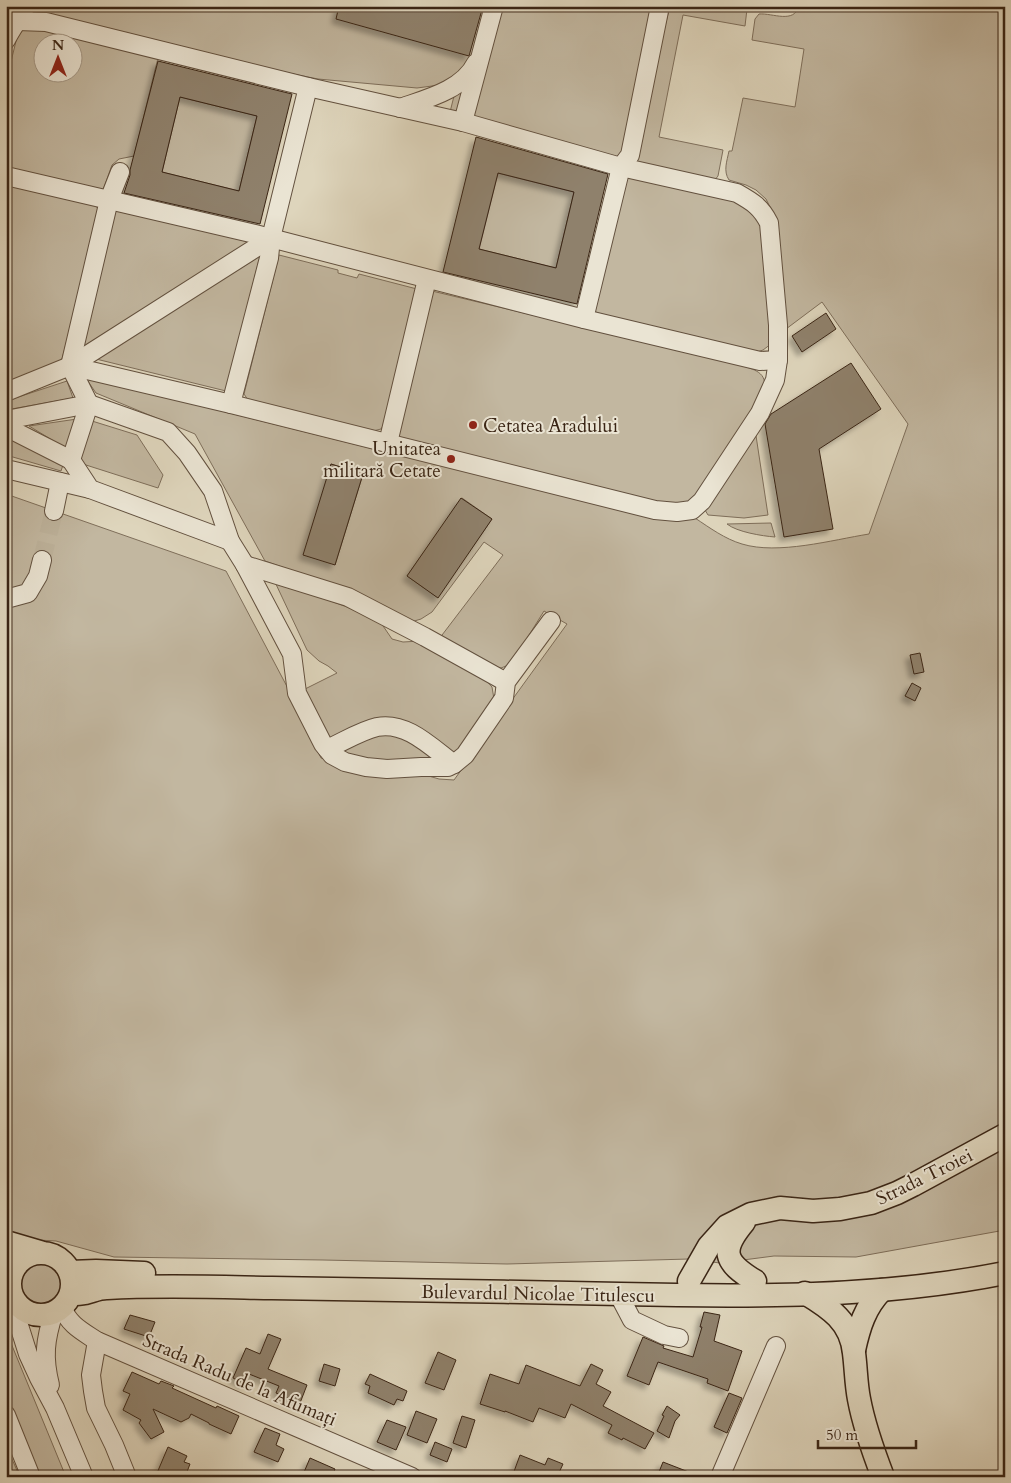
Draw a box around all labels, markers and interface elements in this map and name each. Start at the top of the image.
north arrow [32,32,82,82]
text: N [52,36,64,55]
place label: Cetatea Aradului [483,413,618,439]
marker: Cetatea Aradului [467,419,479,431]
place label: Unitatea militară Cetate [323,436,441,484]
marker: Unitatea militară Cetate [445,453,457,465]
street label: Strada Troiei [872,1142,977,1211]
street label: Bulevardul Nicolae Titulescu [421,1279,655,1309]
street label: Strada Radu de la Afumați [139,1327,341,1433]
scale bar [818,1418,916,1450]
text: 50 m [826,1425,858,1445]

